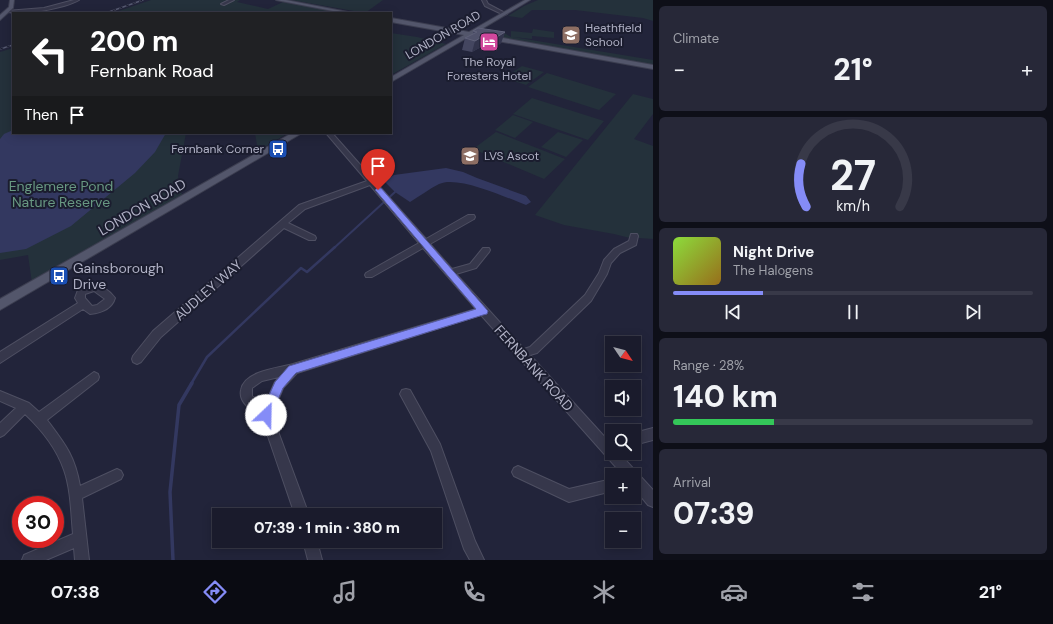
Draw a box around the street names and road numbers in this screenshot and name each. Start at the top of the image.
street label: LONDON ROAD [403,7,483,63]
street label: LONDON ROAD [95,175,189,239]
street label: AUDLEY WAY [170,256,246,324]
street label: FERNBANK ROAD [491,321,577,415]

